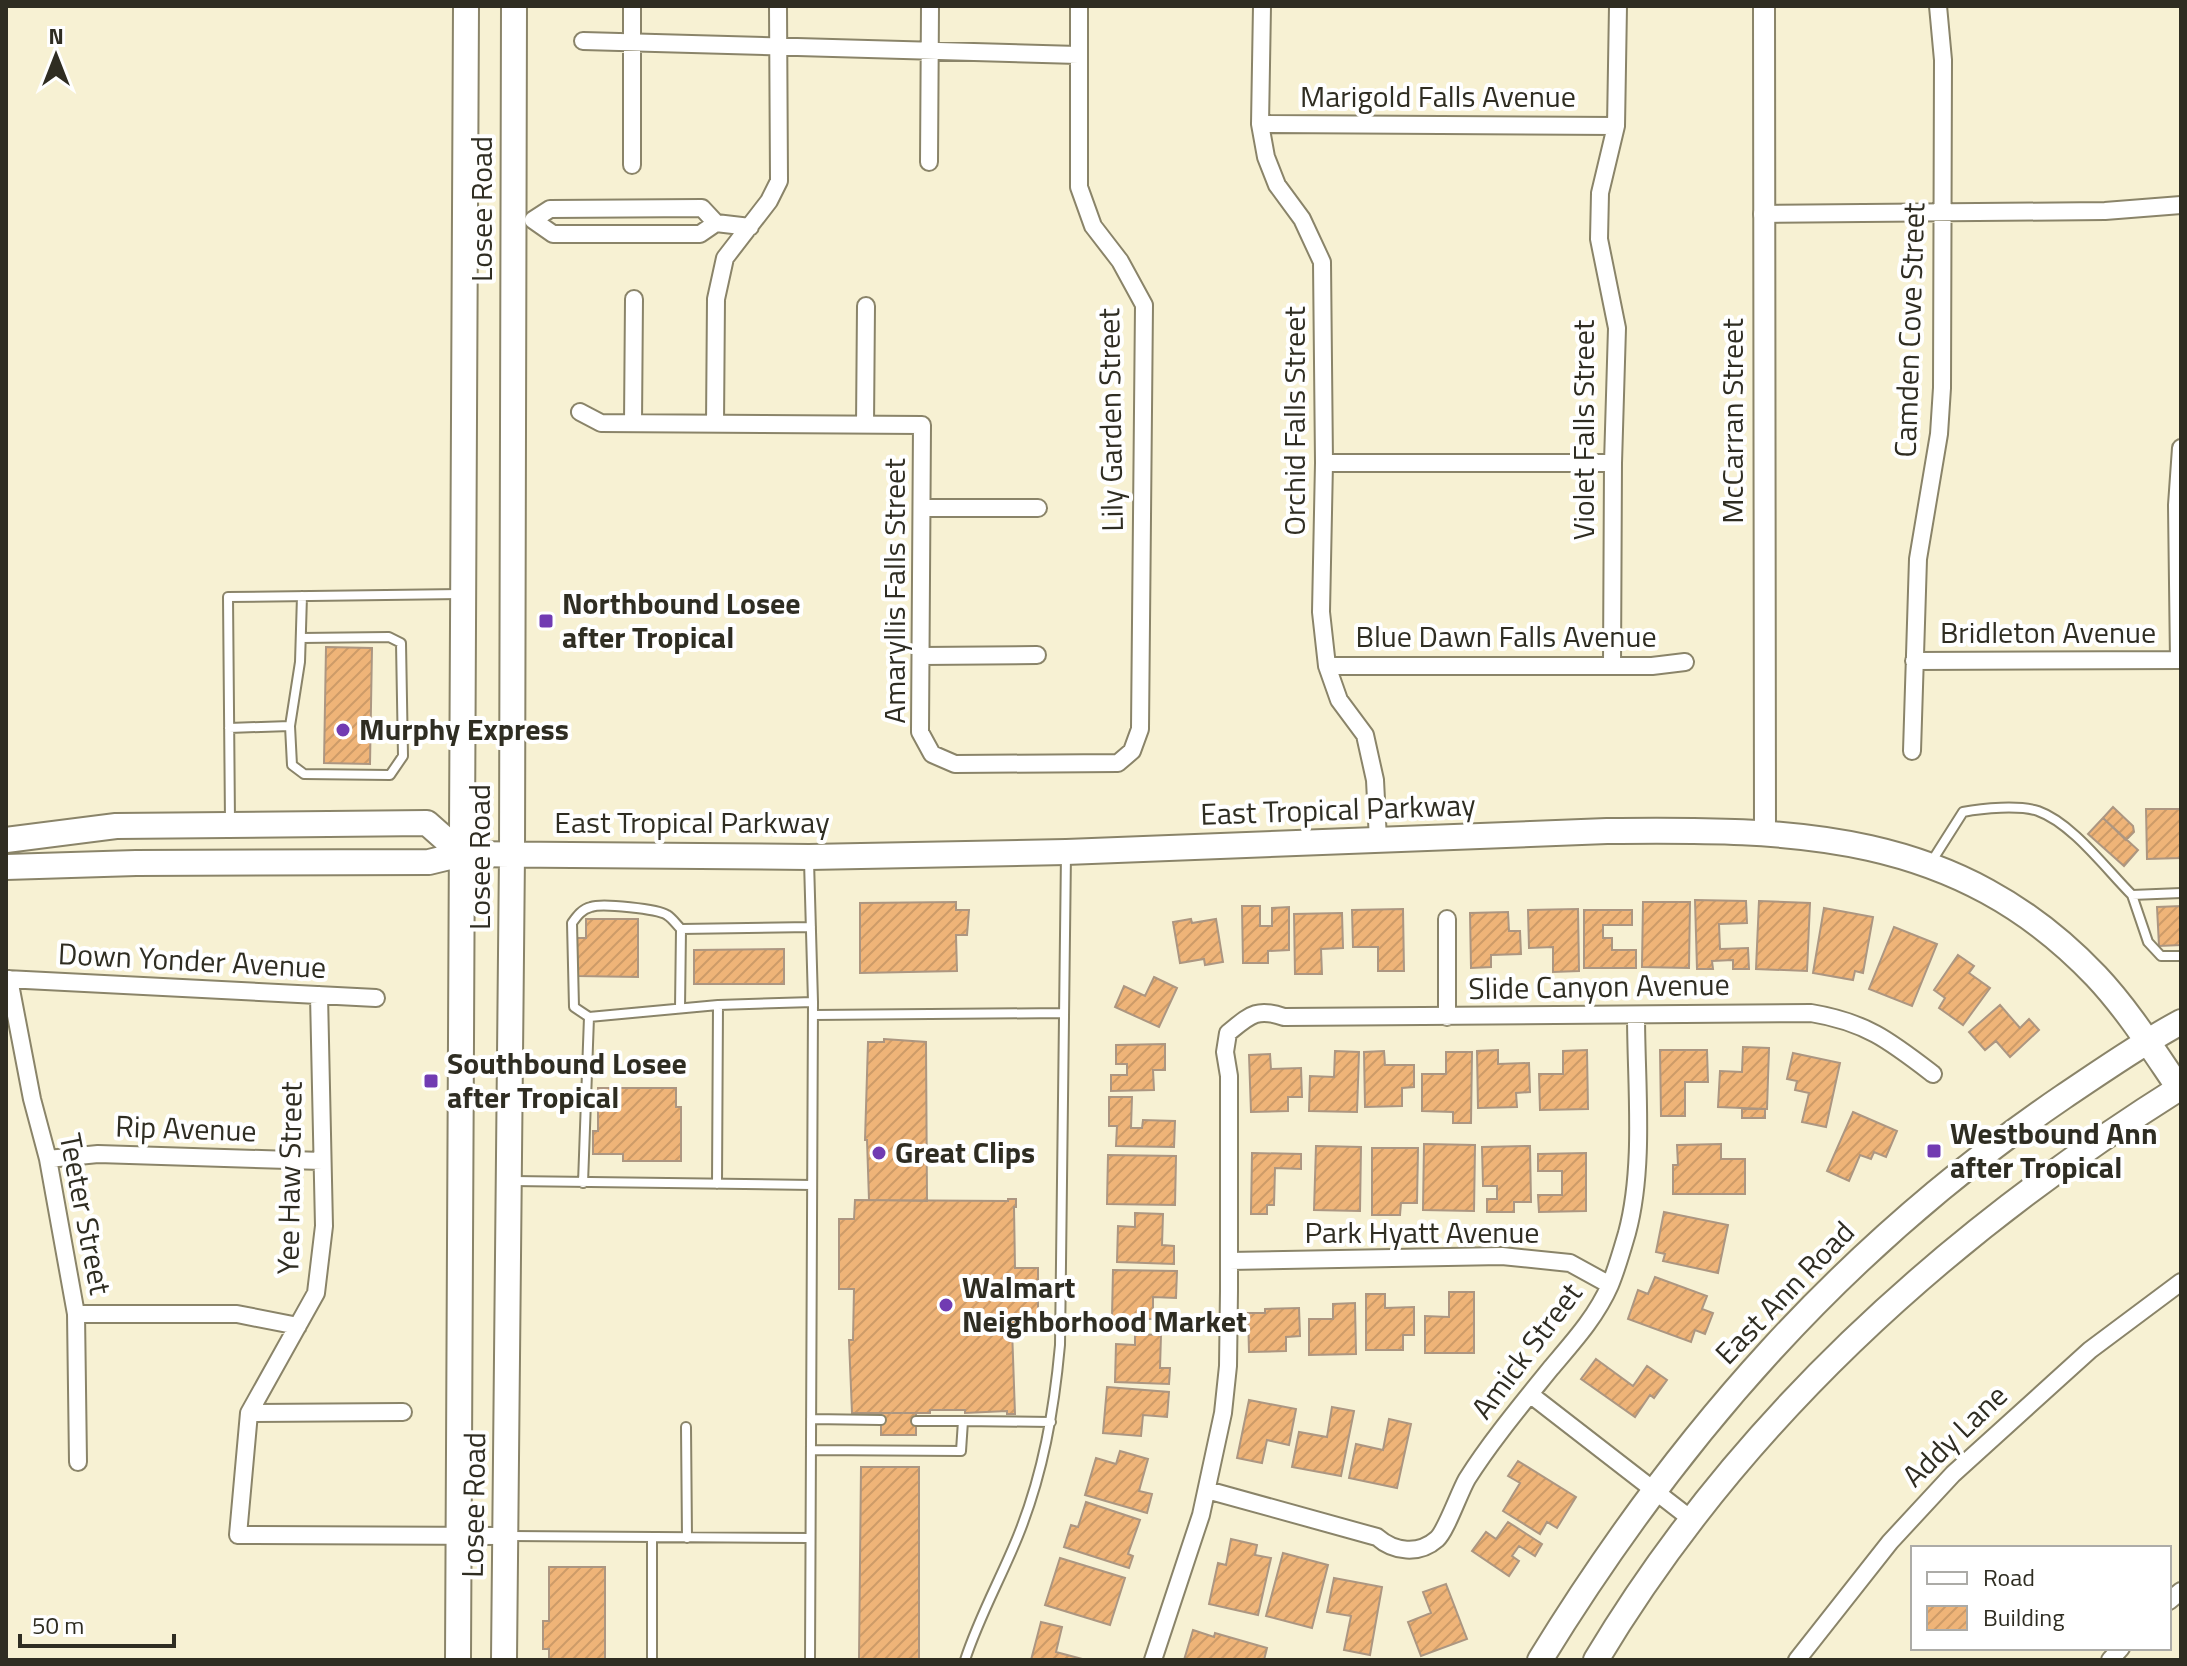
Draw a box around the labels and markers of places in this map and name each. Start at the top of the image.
place label: Northbound Losee after Tropical [562,580,801,660]
marker: Northbound Losee after Tropical [537,612,555,630]
place label: Murphy Express [359,706,569,752]
marker: Murphy Express [334,721,352,739]
place label: Southbound Losee after Tropical [447,1040,687,1120]
marker: Southbound Losee after Tropical [422,1072,440,1090]
place label: Westbound Ann after Tropical [1950,1110,2157,1190]
place label: Great Clips [895,1129,1035,1175]
marker: Westbound Ann after Tropical [1925,1142,1943,1160]
marker: Great Clips [870,1144,888,1162]
place label: Walmart Neighborhood Market [962,1264,1247,1344]
marker: Walmart Neighborhood Market [937,1296,955,1314]

